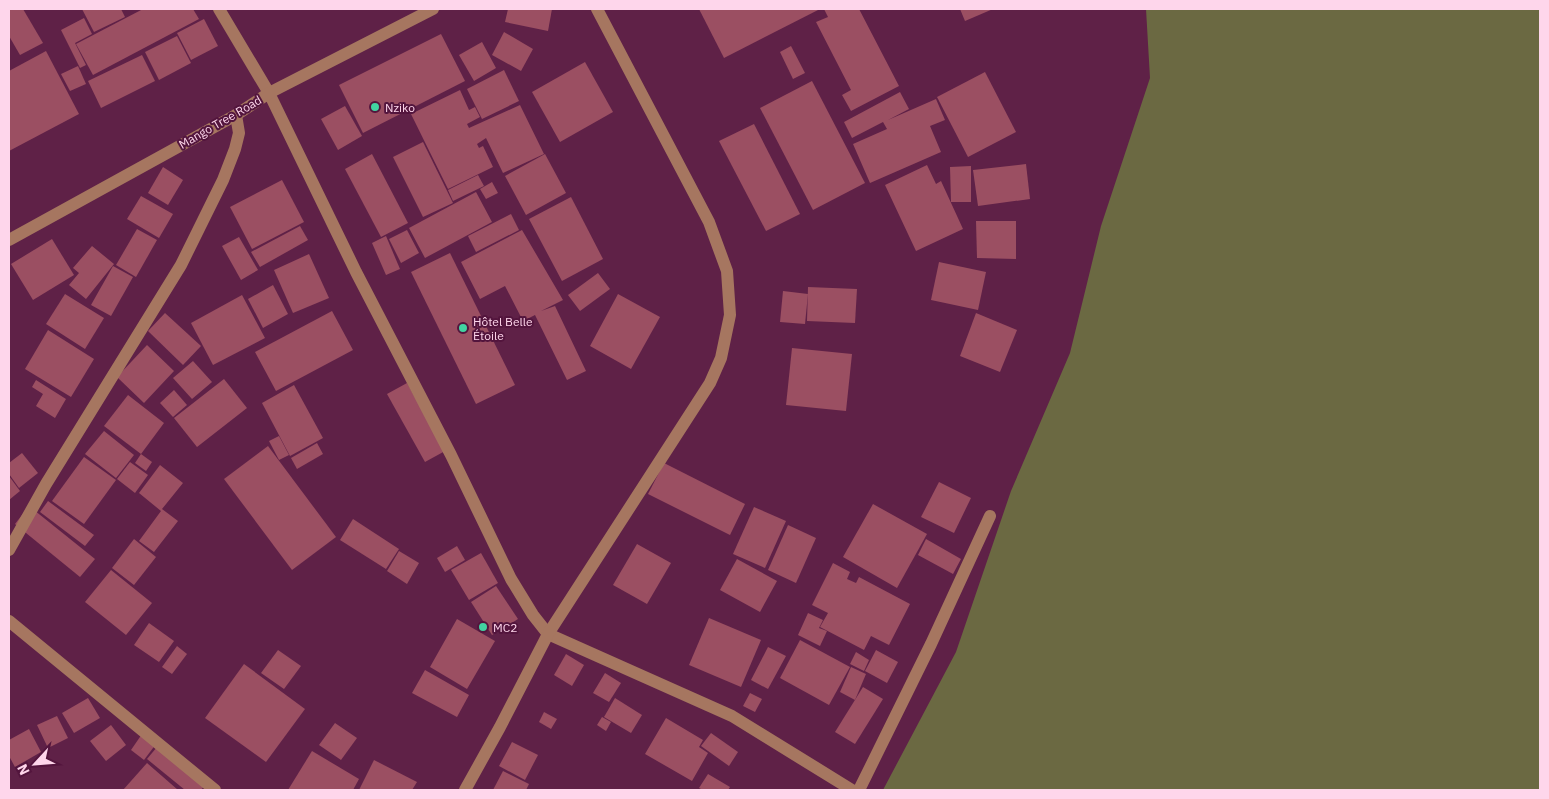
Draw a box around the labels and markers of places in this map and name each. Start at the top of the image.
place label: Nziko [385,100,415,115]
marker: Nziko [369,101,381,113]
place label: Hôtel Belle Étoile [473,314,533,343]
marker: Hôtel Belle Étoile [457,322,469,334]
place label: MC2 [493,620,517,635]
marker: MC2 [477,621,489,633]

